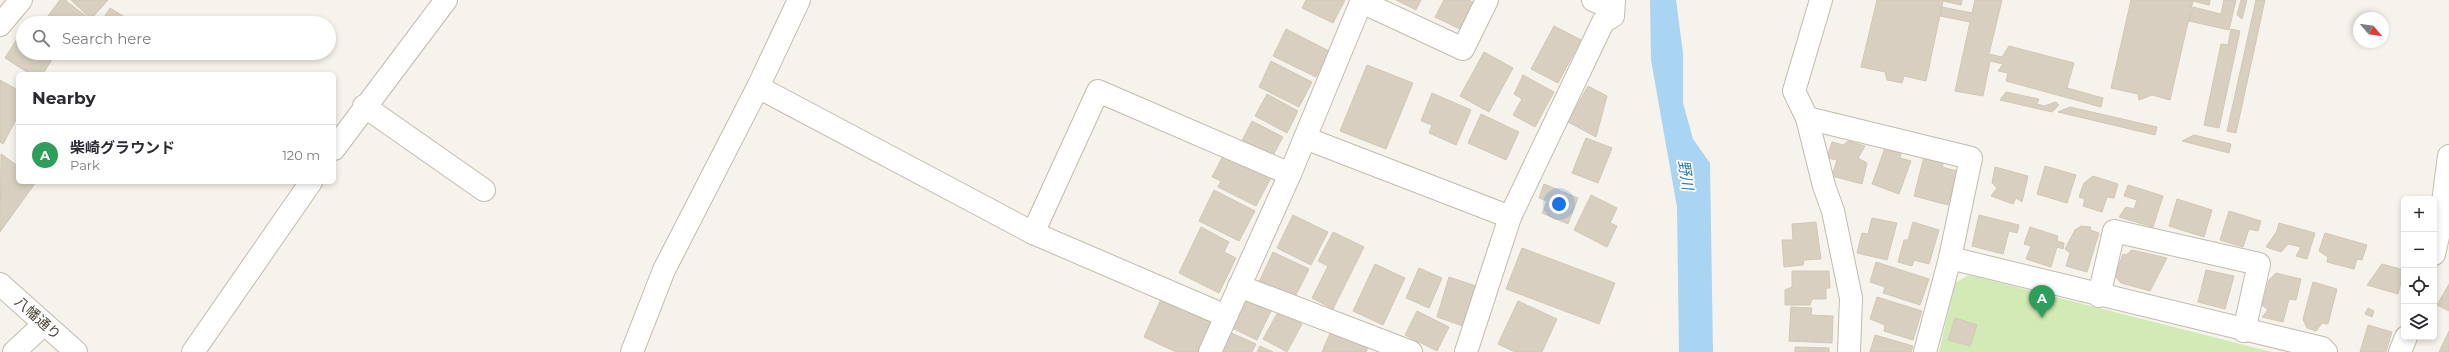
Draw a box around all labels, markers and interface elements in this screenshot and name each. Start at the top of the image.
north arrow [2353,12,2389,48]
search box [16,16,336,60]
icon: search [30,27,52,49]
text: Search here [62,29,151,48]
text: Nearby [32,88,96,108]
text: 柴崎グラウンド [70,138,175,157]
text: A [40,147,50,163]
text: 120 m [282,147,320,163]
text: Park [70,157,100,173]
water label: 野川 [1674,159,1698,193]
your location [1549,194,1569,214]
map controls [2401,196,2437,340]
button: + [2401,196,2437,232]
button: − [2401,232,2437,268]
button: locate [2401,268,2437,304]
pin: A [2029,285,2055,318]
street label: 八幡通り [11,293,65,343]
button: layers [2401,304,2437,340]

